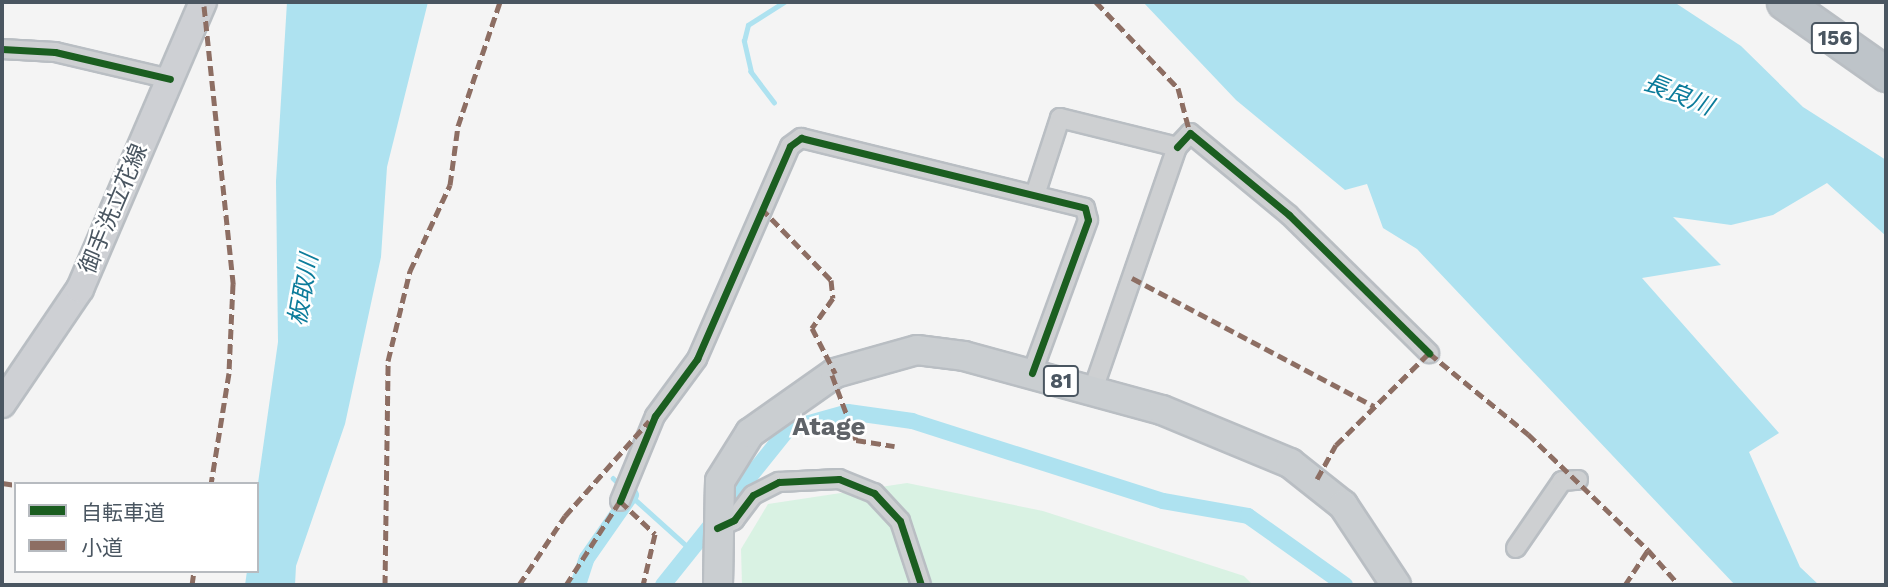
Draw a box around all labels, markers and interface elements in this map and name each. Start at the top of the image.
road number: 156 [1811,20,1860,56]
water label: 長良川 [1639,68,1717,122]
street label: 御手洗立花線 [74,140,154,278]
water label: 板取川 [284,252,324,328]
road number: 81 [1042,364,1080,398]
district label: Atage [792,411,866,443]
legend [14,482,259,573]
text: 自転車道 [81,500,165,525]
text: 小道 [81,535,123,560]

